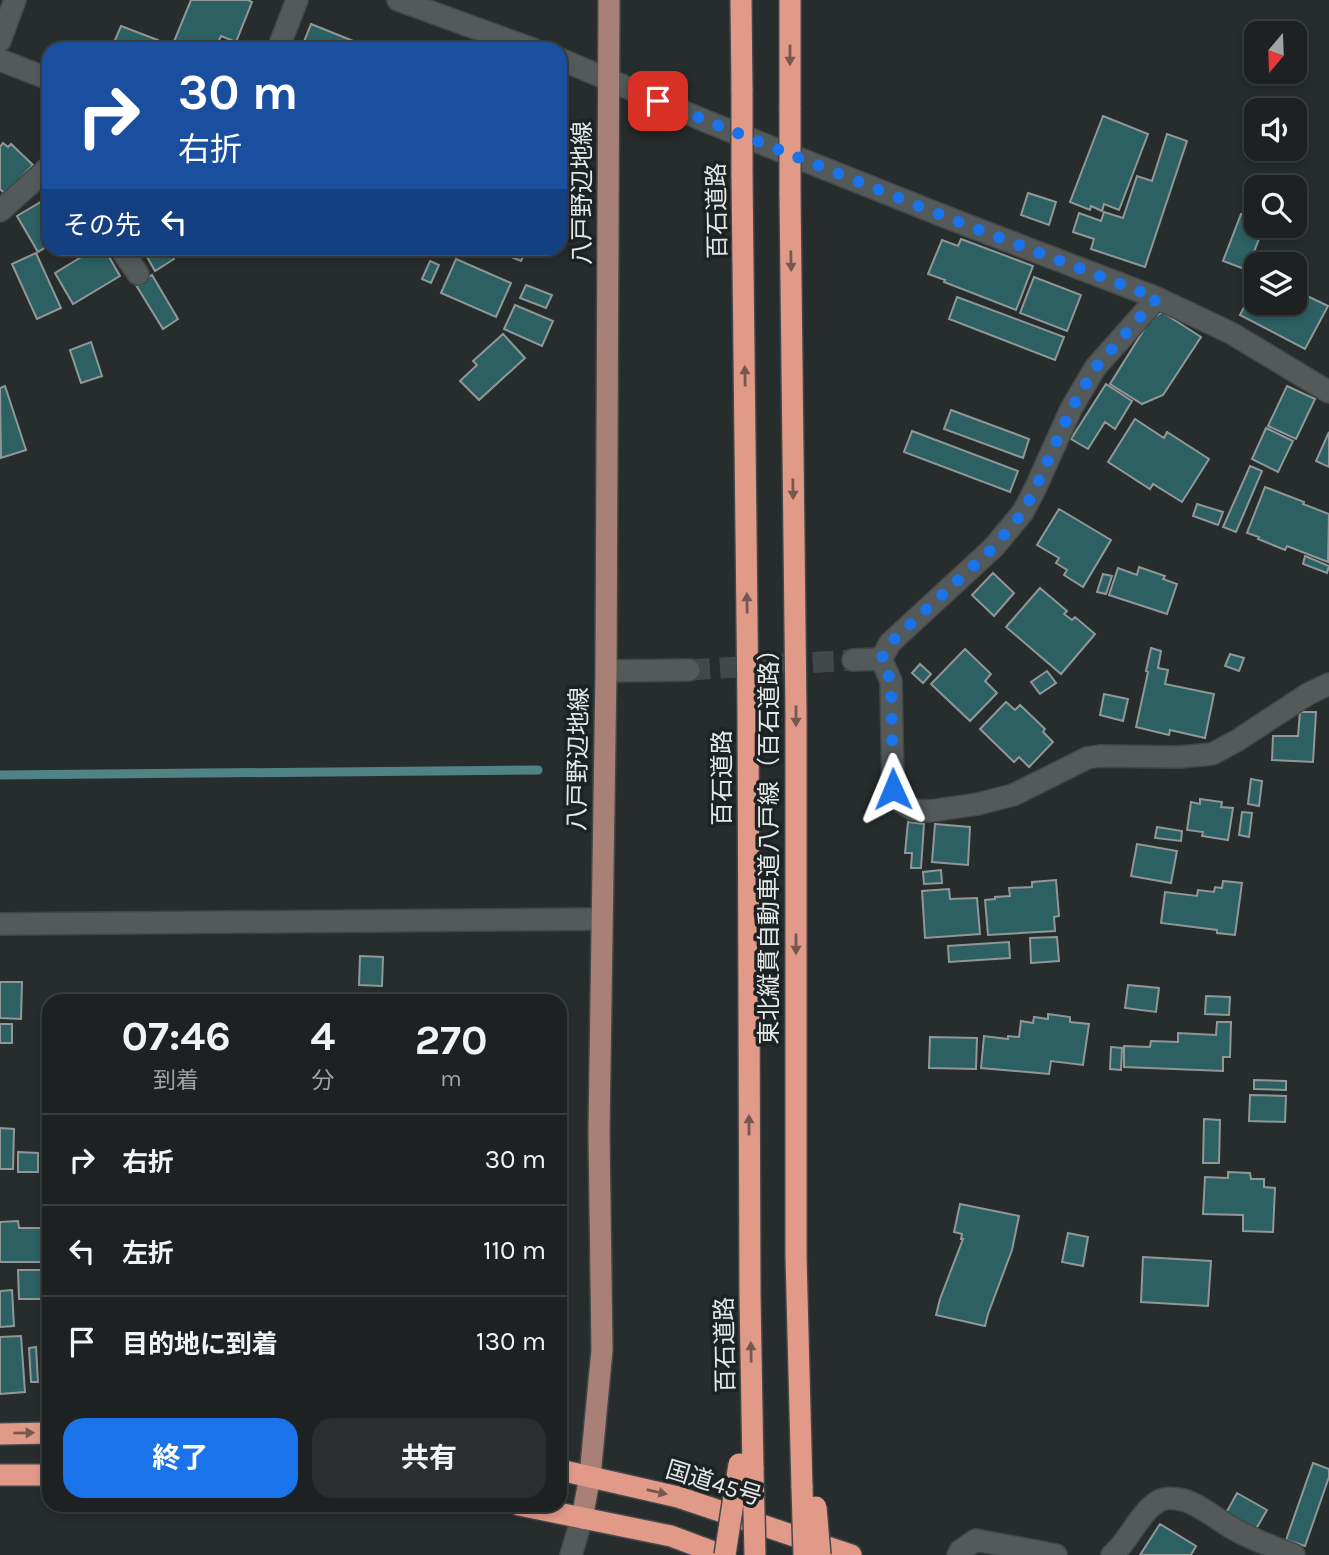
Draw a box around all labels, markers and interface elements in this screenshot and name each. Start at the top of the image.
north arrow [1244,21,1307,84]
map controls [1244,21,1307,315]
one-way arrow [784,44,796,66]
text: 30 m [178,64,298,121]
icon: right [63,70,154,161]
pin [628,71,688,131]
icon: arrive [639,82,677,120]
button: sound [1244,98,1307,161]
street label: 八戸野辺地線 [568,121,596,265]
text: 右折 [178,131,242,168]
street label: 百石道路 [702,163,732,259]
button: search [1244,175,1307,238]
icon: left [155,203,193,241]
text: その先 [63,210,141,241]
one-way arrow [785,251,797,273]
button: layers [1244,252,1307,315]
one-way arrow [739,364,750,386]
one-way arrow [787,478,799,500]
one-way arrow [741,592,753,614]
street label: 東北縦貫自動車道八戸線（百石道路） [755,637,783,1045]
street label: 八戸野辺地線 [563,687,593,831]
one-way arrow [790,706,801,728]
street label: 百石道路 [708,730,736,826]
position arrow [856,752,930,826]
one-way arrow [790,933,802,955]
text: 07:46 [121,1011,231,1061]
text: 4 [310,1011,335,1061]
text: 270 [415,1015,488,1065]
text: m [440,1065,462,1092]
text: 到着 [153,1067,199,1094]
text: 分 [311,1067,334,1094]
one-way arrow [744,1113,755,1135]
icon: right [63,1141,101,1179]
text: 30 m [485,1144,546,1175]
text: 右折 [122,1147,174,1178]
icon: left [63,1232,101,1270]
text: 110 m [483,1235,546,1266]
text: 左折 [122,1238,174,1269]
street label: 百石道路 [710,1297,740,1393]
icon: arrive [63,1323,101,1361]
text: 130 m [476,1326,546,1357]
text: 目的地に到着 [122,1329,278,1360]
one-way arrow [745,1341,757,1363]
button: 終了 [63,1418,298,1498]
button: 共有 [312,1418,546,1498]
one-way arrow [14,1427,36,1439]
street label: 国道45号 [663,1455,765,1511]
one-way arrow [646,1487,668,1498]

